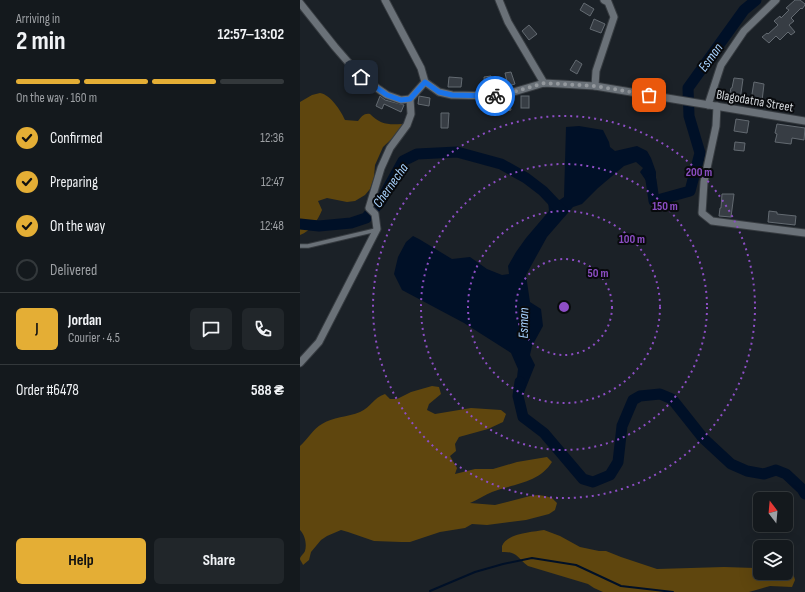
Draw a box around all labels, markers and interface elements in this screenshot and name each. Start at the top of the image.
text: Arriving in [16,11,60,27]
text: 12:57–13:02 [217,25,284,44]
text: 2 min [16,26,66,57]
water label: Esman [694,40,726,75]
pin [344,60,378,94]
icon: home [350,66,372,88]
courier [475,76,515,116]
pin [632,78,666,112]
icon: bag [638,84,660,106]
icon: bike [484,85,506,107]
street label: Blagodatna Street [715,86,795,116]
text: On the way · 160 m [16,90,97,106]
icon: check [16,127,38,149]
text: Confirmed [50,129,103,148]
text: 12:36 [260,130,284,146]
water label: Chernecha [369,160,412,211]
text: 200 m [686,165,712,180]
icon: check [16,171,38,193]
text: Preparing [50,173,98,192]
text: 12:47 [261,174,284,190]
text: 150 m [652,199,678,214]
icon: check [16,215,38,237]
text: On the way [50,217,105,236]
text: 12:48 [260,218,284,234]
text: 100 m [619,232,645,247]
text: Delivered [50,261,97,280]
text: 50 m [588,266,608,281]
centre of rings [557,300,571,314]
water label: Esman [515,307,532,339]
button: chat [190,308,232,350]
button: phone [242,308,284,350]
text: Jordan [68,311,102,330]
text: J [35,319,39,338]
text: Courier · 4.5 [68,330,120,346]
text: Order #6478 [16,381,79,400]
text: 588 ₴ [251,381,284,400]
north arrow [753,492,793,532]
map controls [753,492,793,580]
button: Help [16,538,146,584]
button: Share [154,538,284,584]
button: layers [753,540,793,580]

